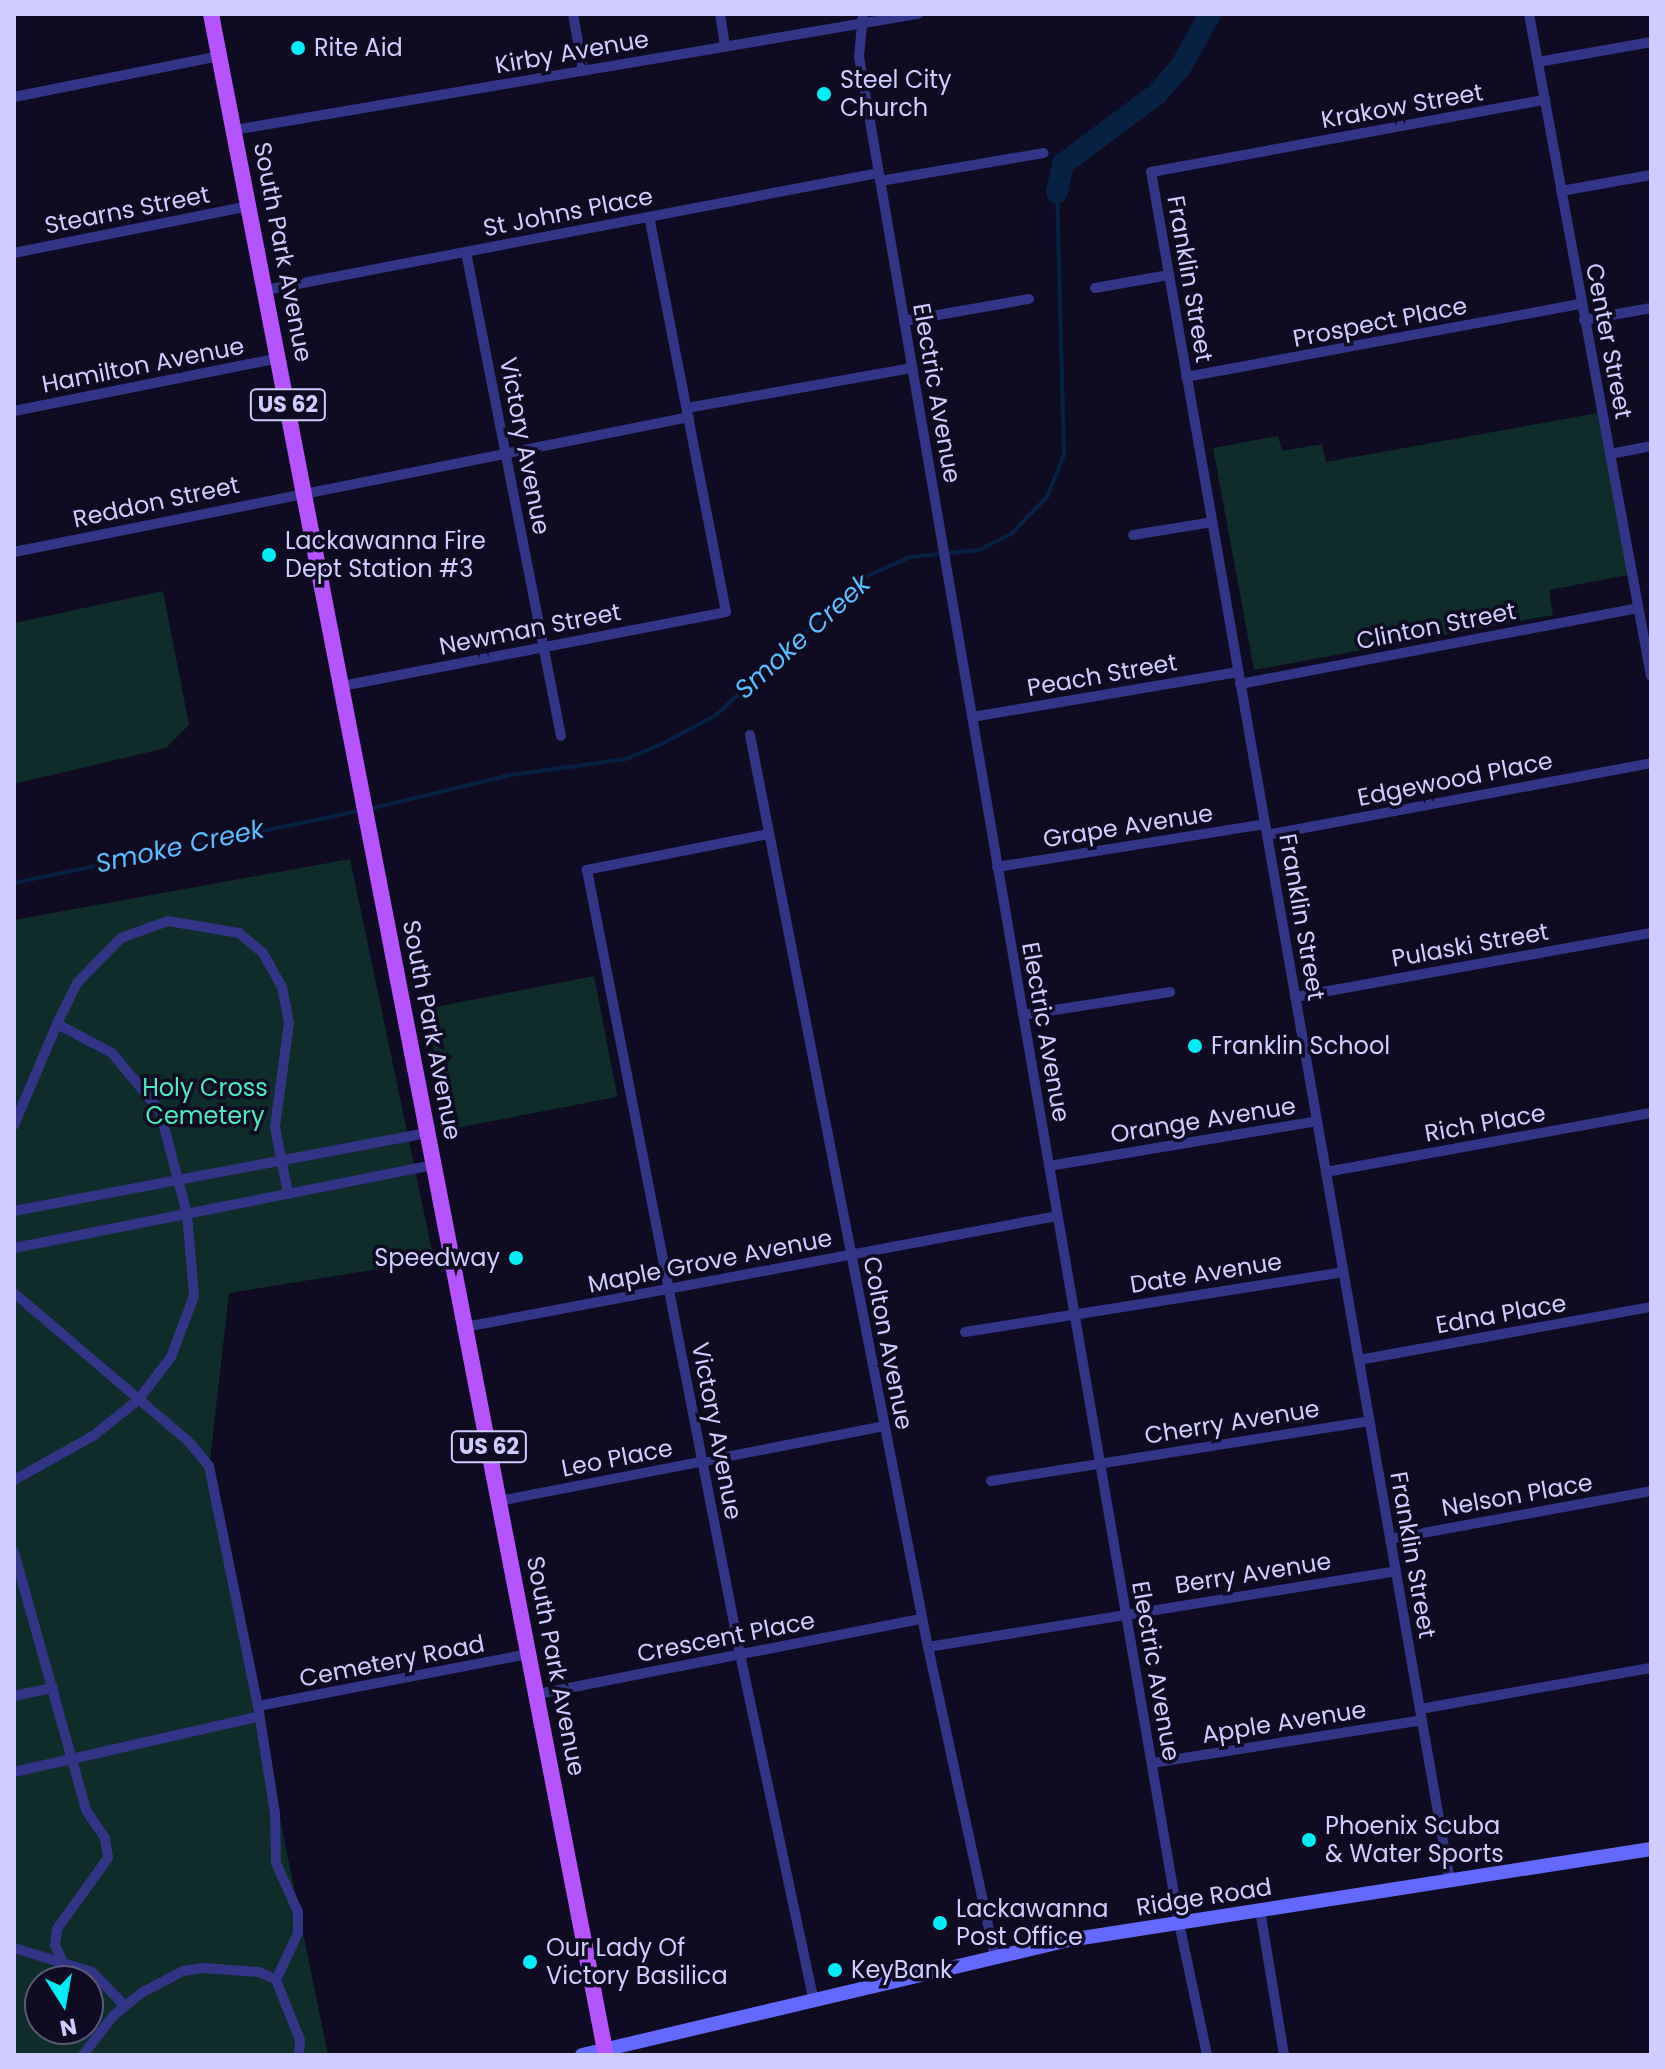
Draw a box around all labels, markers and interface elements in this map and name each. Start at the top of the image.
street label: Kirby Avenue [493,24,651,80]
place label: Rite Aid [314,34,403,62]
marker: Rite Aid [289,39,307,57]
place label: Steel City Church [840,66,952,122]
street label: Krakow Street [1319,78,1485,134]
marker: Steel City Church [815,85,833,103]
street label: South Park Avenue [248,140,318,364]
street label: Stearns Street [42,180,212,240]
street label: St Johns Place [481,181,655,243]
street label: Franklin Street [1161,193,1219,365]
street label: Center Street [1580,261,1638,421]
street label: Prospect Place [1290,291,1470,353]
street label: Electric Avenue [907,301,967,485]
street label: Hamilton Avenue [39,331,247,399]
street label: Victory Avenue [494,355,556,537]
road number: US 62 [248,387,328,423]
street label: Reddon Street [70,470,242,534]
place label: Lackawanna Fire Dept Station #3 [285,527,486,583]
marker: Lackawanna Fire Dept Station #3 [260,546,278,564]
water label: Smoke Creek [729,568,877,706]
street label: Clinton Street [1354,596,1518,656]
street label: Newman Street [437,597,623,661]
street label: Peach Street [1025,648,1179,702]
street label: Edgewood Place [1355,746,1555,812]
street label: Grape Avenue [1041,798,1215,854]
water label: Smoke Creek [93,814,267,880]
street label: Franklin Street [1273,831,1331,1003]
street label: Pulaski Street [1389,917,1551,973]
street label: South Park Avenue [397,918,467,1142]
street label: Electric Avenue [1016,940,1076,1124]
place label: Franklin School [1211,1032,1390,1060]
marker: Franklin School [1186,1037,1204,1055]
park label: Holy Cross Cemetery [142,1074,268,1130]
street label: Orange Avenue [1108,1091,1298,1149]
street label: Rich Place [1422,1098,1548,1148]
street label: Maple Grove Avenue [585,1223,835,1299]
place label: Speedway [374,1244,500,1272]
street label: Date Avenue [1128,1247,1284,1299]
marker: Speedway [507,1249,525,1267]
street label: Colton Avenue [857,1254,919,1432]
street label: Edna Place [1434,1288,1568,1340]
street label: Victory Avenue [686,1340,748,1522]
street label: Cherry Avenue [1142,1394,1322,1450]
road number: US 62 [449,1429,529,1465]
street label: Leo Place [559,1433,675,1483]
street label: Nelson Place [1439,1468,1595,1522]
street label: Franklin Street [1384,1469,1442,1641]
street label: Berry Avenue [1173,1546,1333,1600]
street label: South Park Avenue [521,1554,591,1778]
street label: Electric Avenue [1126,1579,1186,1763]
street label: Crescent Place [635,1606,817,1668]
street label: Cemetery Road [297,1629,487,1693]
street label: Apple Avenue [1200,1695,1368,1749]
place label: Phoenix Scuba & Water Sports [1325,1812,1504,1868]
marker: Phoenix Scuba & Water Sports [1300,1831,1318,1849]
street label: Ridge Road [1134,1872,1274,1922]
place label: Lackawanna Post Office [956,1895,1109,1951]
marker: Lackawanna Post Office [931,1914,949,1932]
place label: Our Lady Of Victory Basilica [546,1934,728,1990]
marker: Our Lady Of Victory Basilica [521,1953,539,1971]
place label: KeyBank [851,1956,952,1984]
marker: KeyBank [826,1961,844,1979]
north arrow [24,1965,104,2045]
text: N [57,2010,79,2044]

